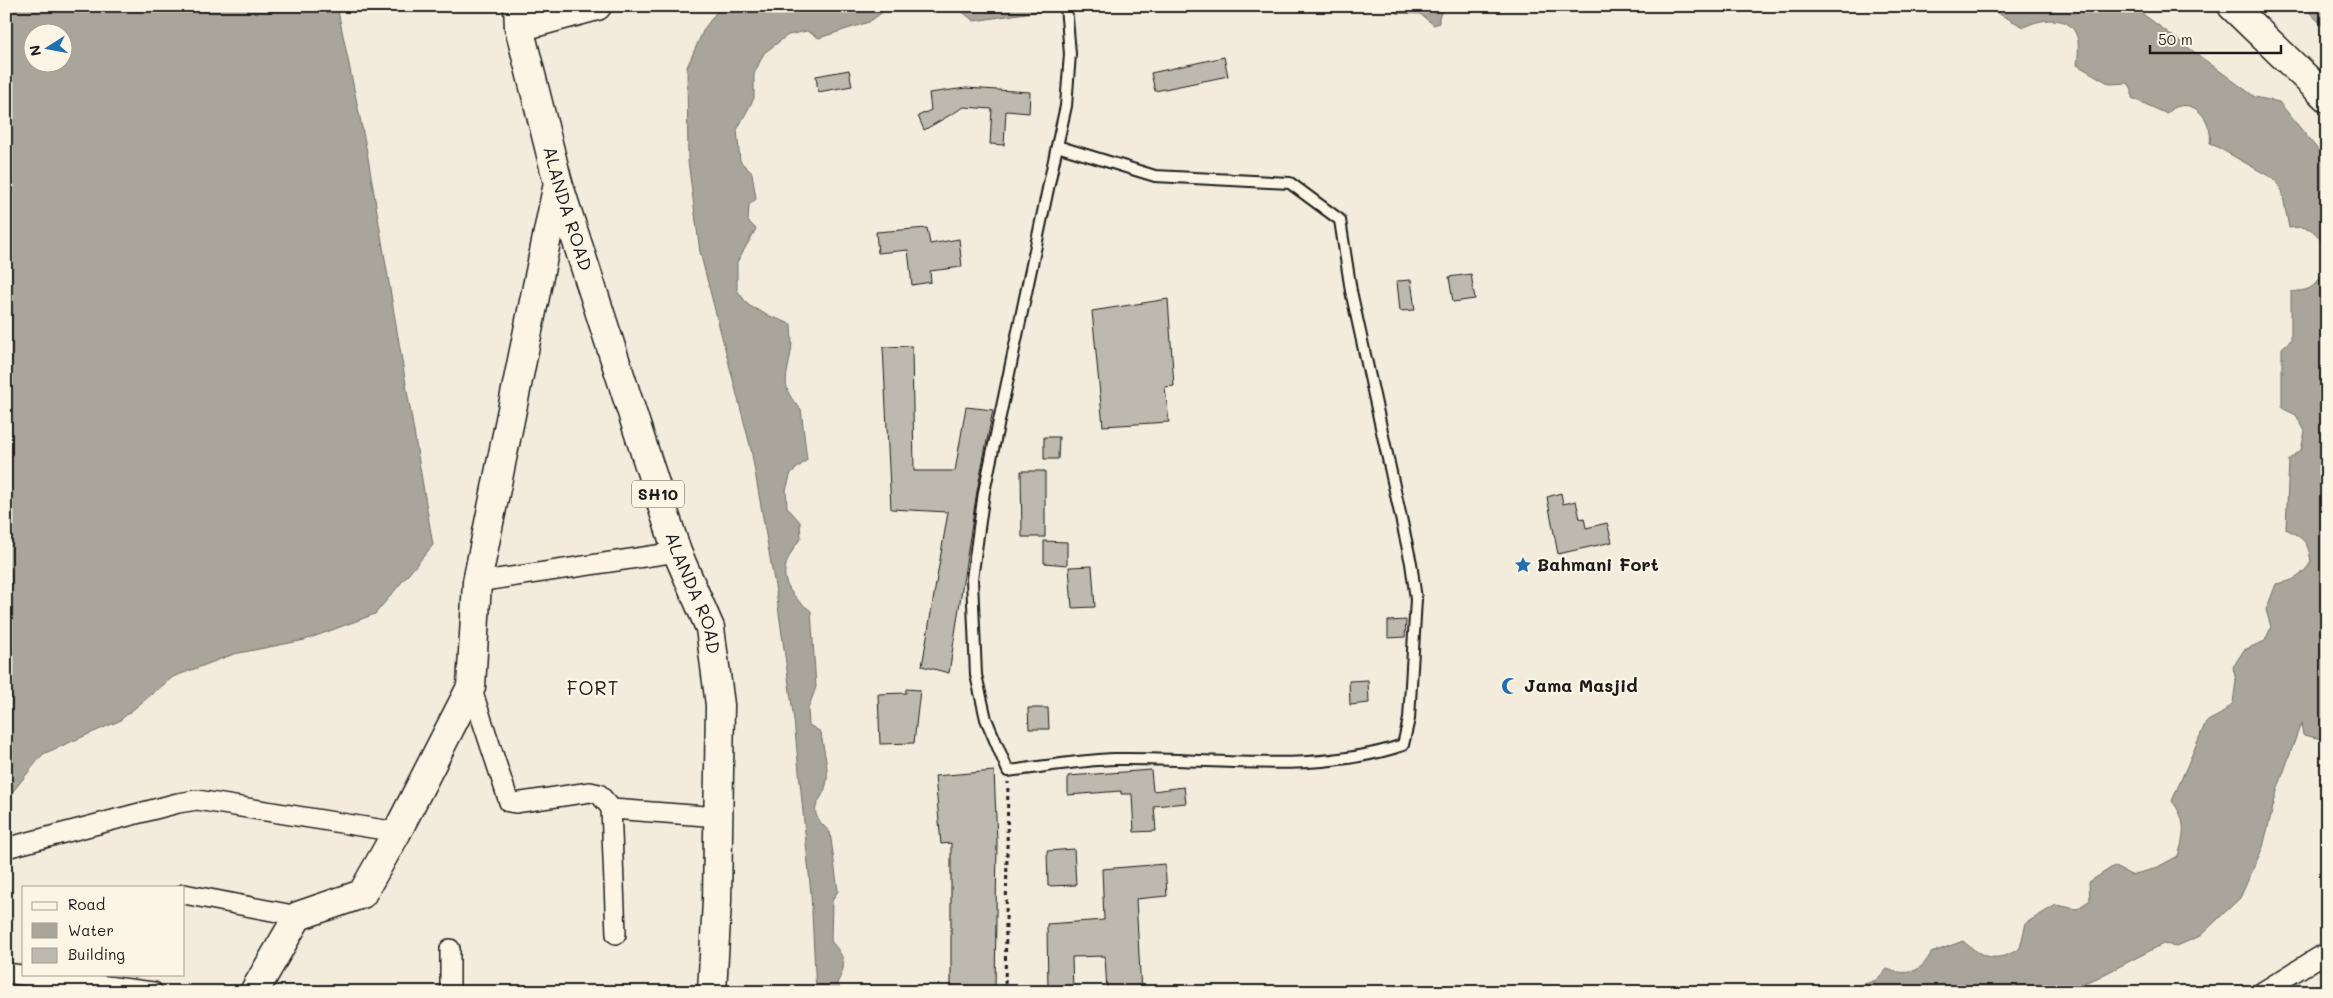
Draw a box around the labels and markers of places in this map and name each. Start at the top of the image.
place label: Bahmani Fort [1537,552,1659,576]
place icon: Bahmani Fort [1513,555,1533,575]
place label: Jama Masjid [1524,673,1638,697]
mosque icon: Jama Masjid [1500,676,1520,696]

